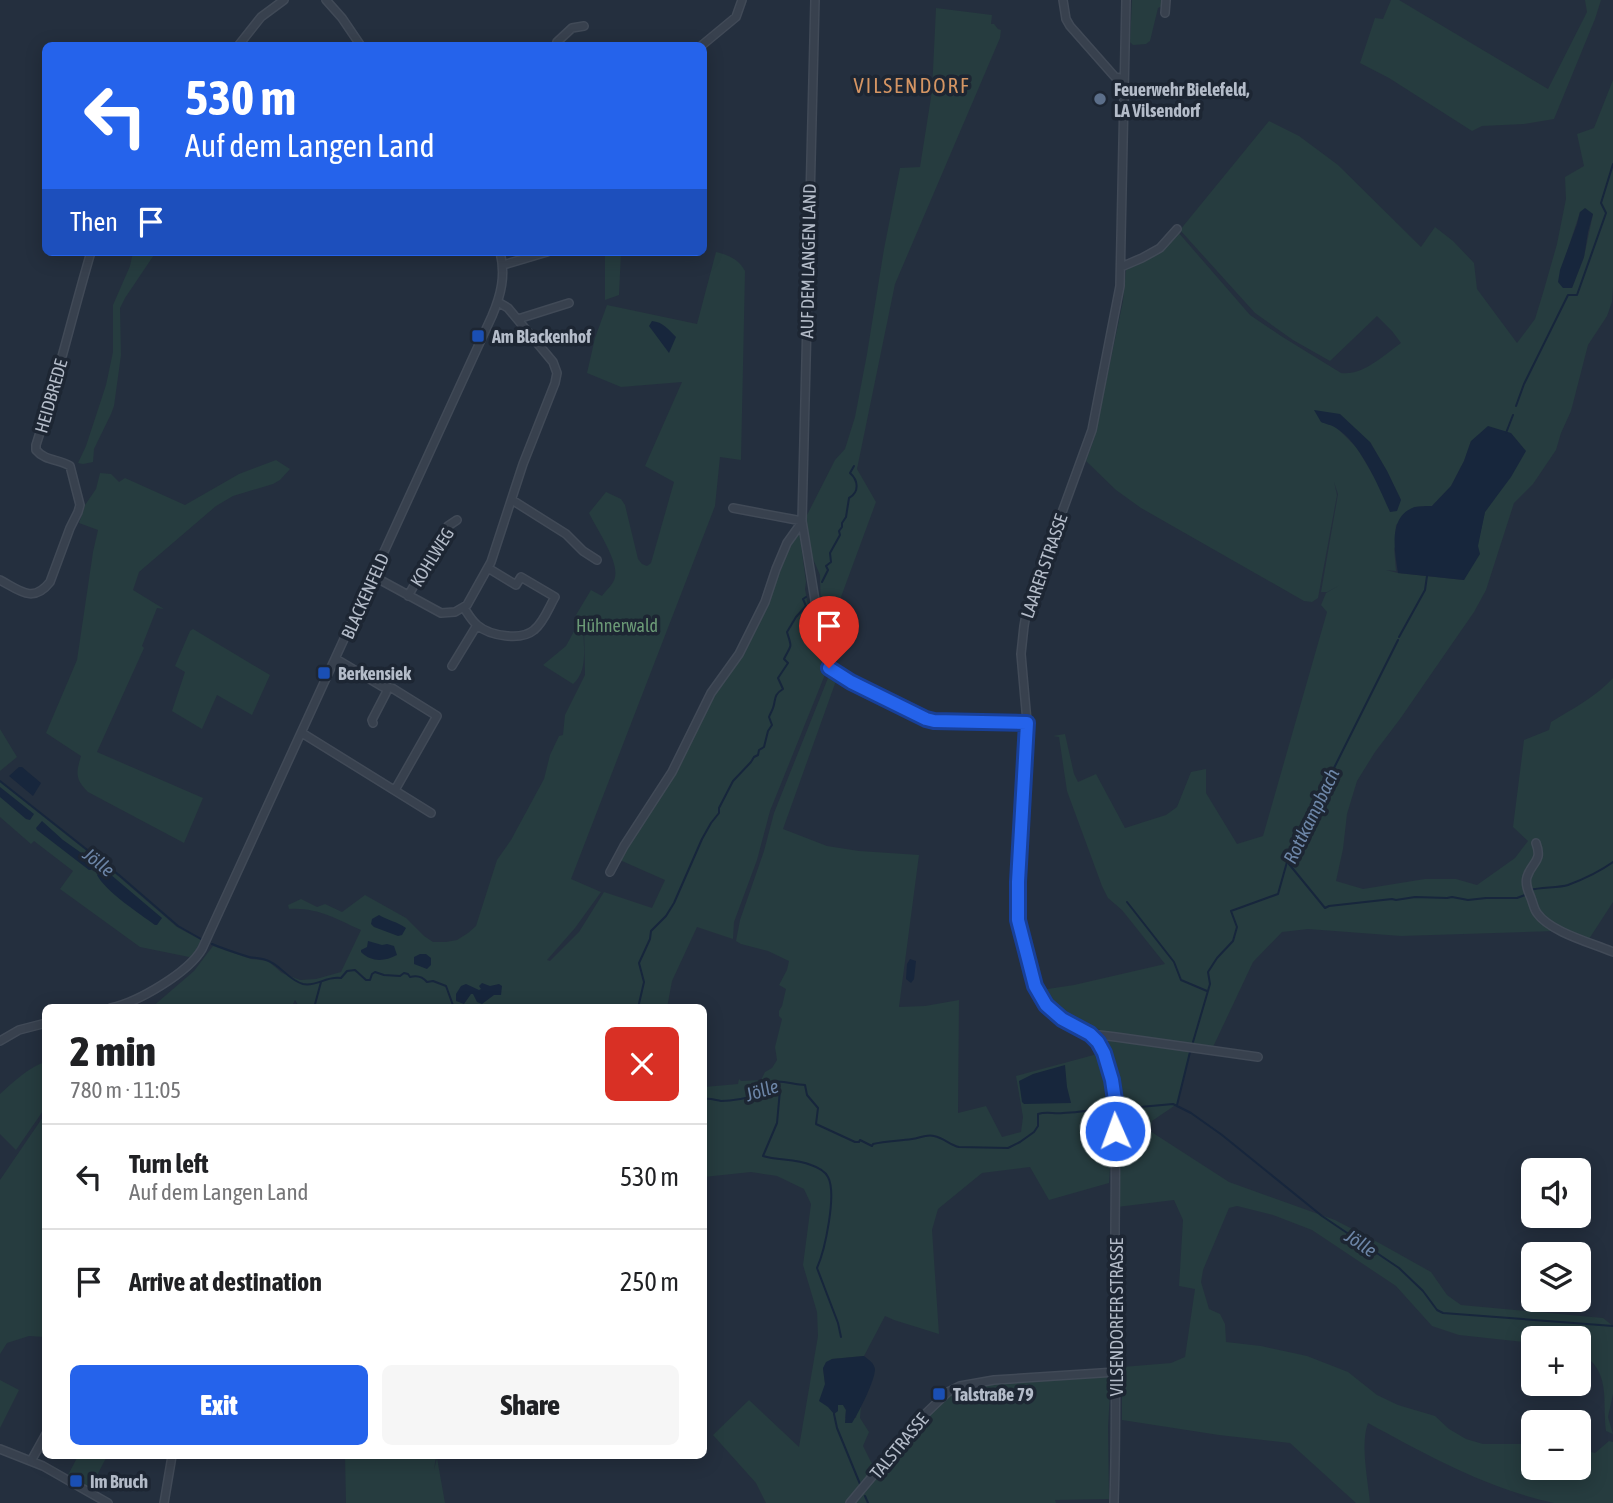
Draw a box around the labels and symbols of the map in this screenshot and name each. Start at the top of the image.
district label: VILSENDORF [854,73,970,97]
place label: Feuerwehr Bielefeld, LA Vilsendorf [1114,79,1250,121]
marker: Feuerwehr Bielefeld, LA Vilsendorf [1092,91,1108,107]
street label: AUF DEM LANGEN LAND [796,184,820,338]
place label: Am Blackenhof [491,326,592,347]
marker: Am Blackenhof [470,328,486,344]
street label: HEIDBREDE [30,356,72,435]
street label: LAARER STRASSE [1016,511,1072,621]
street label: KOHLWEG [406,524,458,590]
street label: BLACKENFELD [337,550,393,642]
pin [799,596,859,668]
park label: Hühnerwald [576,615,658,636]
place label: Berkensiek [338,663,412,684]
marker: Berkensiek [316,665,332,681]
water label: Rottkampbach [1279,765,1343,867]
water label: Jölle [78,842,119,881]
water label: Jölle [742,1075,781,1106]
position arrow [1078,1094,1152,1168]
water label: Jölle [1340,1224,1381,1261]
street label: VILSENDORFER STRASSE [1106,1238,1127,1396]
place label: Talstraße 79 [953,1384,1034,1405]
marker: Talstraße 79 [931,1386,947,1402]
street label: TALSTRASSE [866,1409,933,1483]
place label: Im Bruch [90,1471,148,1492]
marker: Im Bruch [68,1473,84,1489]

